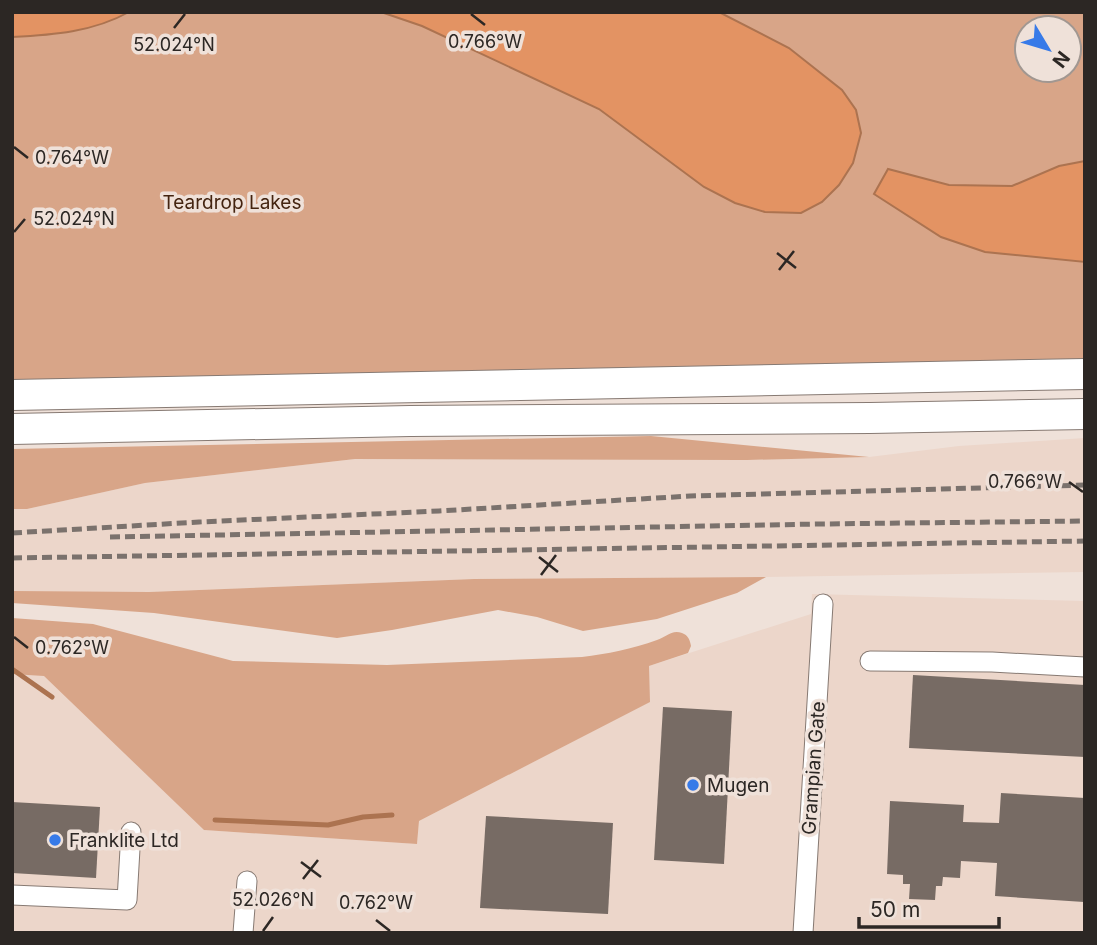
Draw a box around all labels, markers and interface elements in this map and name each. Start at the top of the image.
north arrow [1013,14,1083,84]
text: 0.766°W [448,31,522,52]
text: 52.024°N [133,34,215,55]
text: N [1047,46,1075,72]
text: 0.764°W [35,147,109,168]
park label: Teardrop Lakes [163,191,301,214]
text: 52.024°N [33,208,115,229]
text: 0.766°W [988,471,1062,492]
text: 0.762°W [35,637,109,658]
street label: Grampian Gate [797,700,830,836]
place label: Mugen [707,774,769,797]
marker: Mugen [685,777,701,793]
place label: Franklite Ltd [69,829,179,852]
marker: Franklite Ltd [47,832,63,848]
scale bar [859,886,999,930]
text: 52.026°N [232,889,314,910]
text: 0.762°W [339,892,413,913]
text: 50 m [870,897,920,922]

